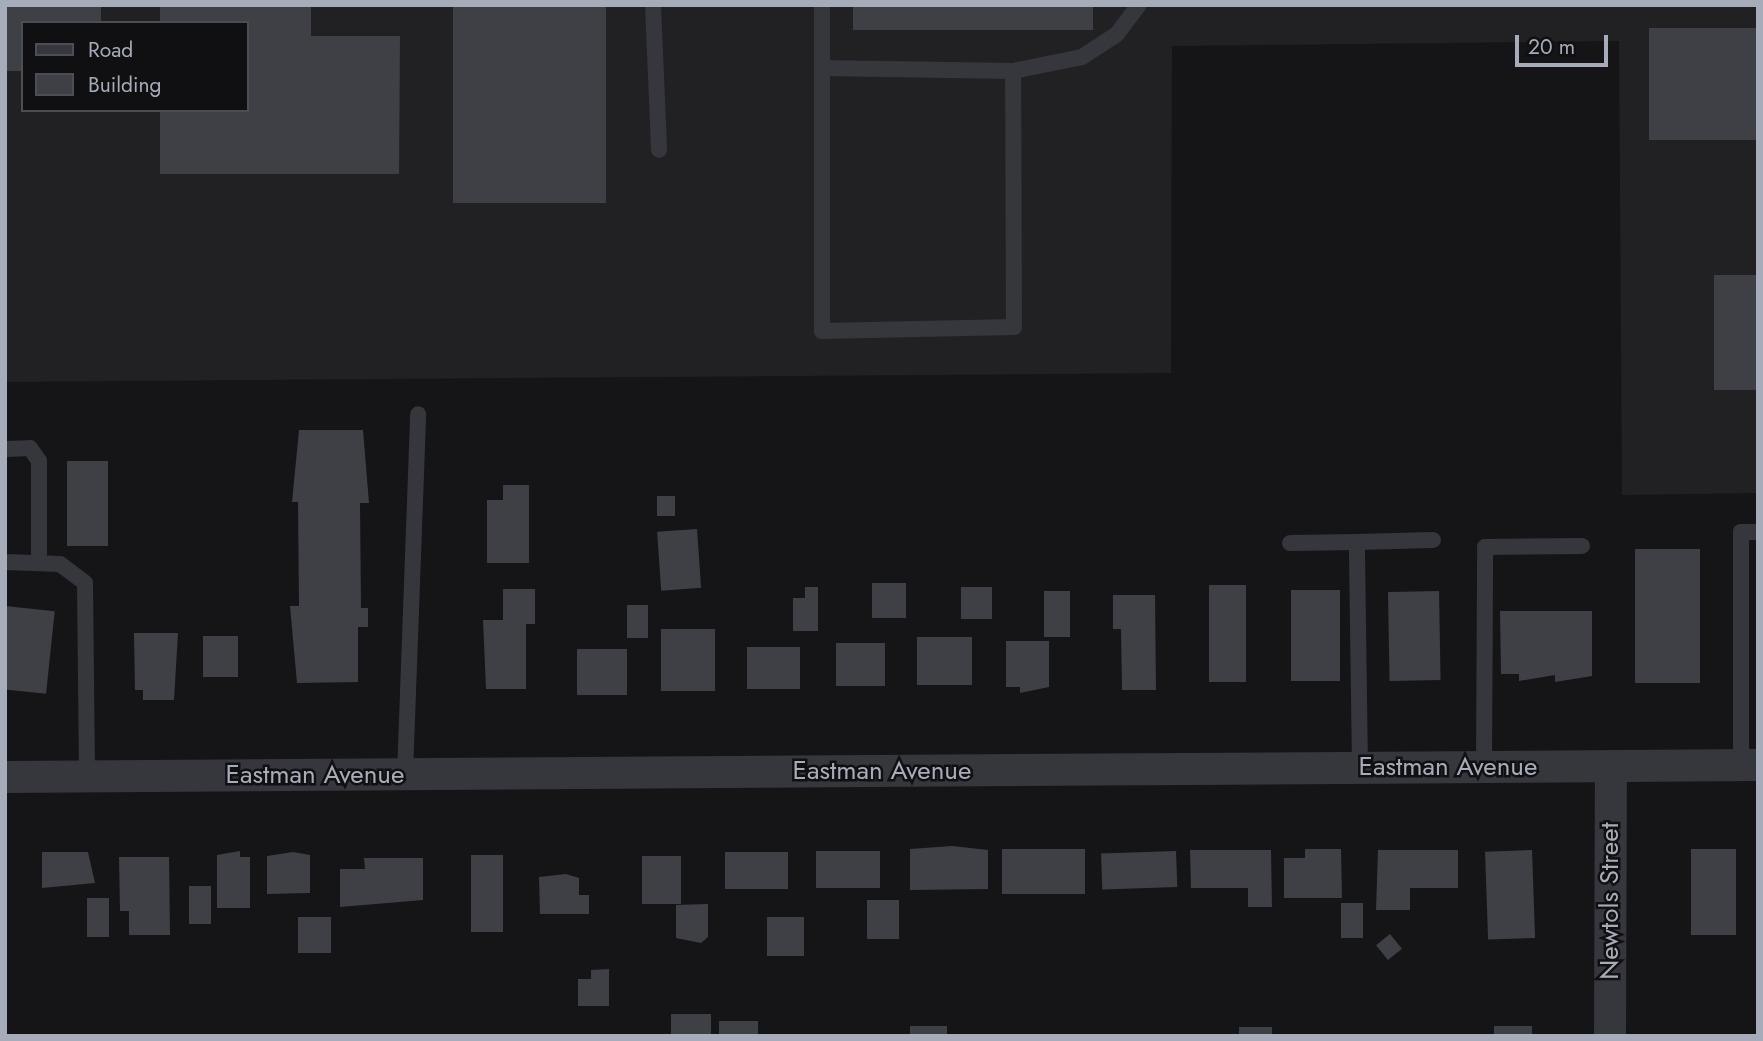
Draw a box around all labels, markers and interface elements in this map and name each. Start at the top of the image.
legend [21,21,248,112]
scale bar [1518,21,1611,65]
text: 20 m [1528,32,1575,62]
text: Road [88,35,133,65]
text: Building [88,70,161,100]
street label: Eastman Avenue [1359,751,1537,783]
street label: Eastman Avenue [793,755,971,787]
street label: Eastman Avenue [226,759,404,791]
street label: Newtols Street [1594,822,1626,980]

